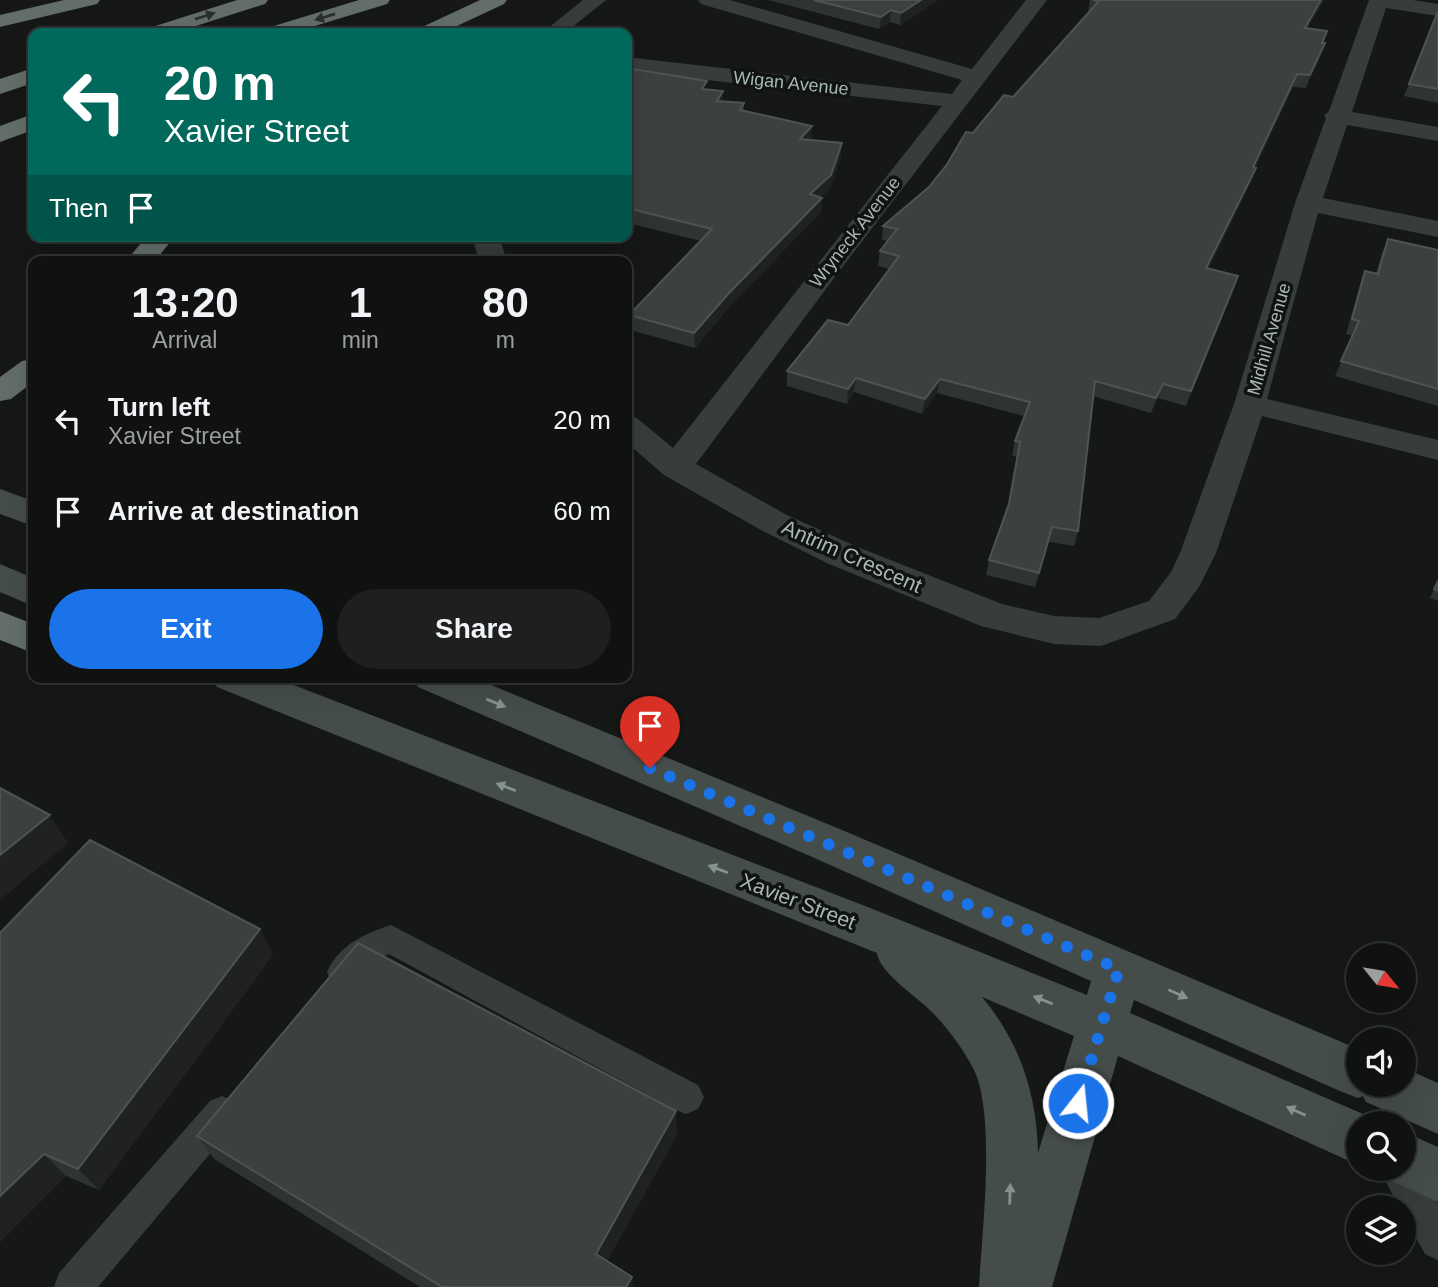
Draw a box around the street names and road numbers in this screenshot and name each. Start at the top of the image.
street label: Wigan Avenue [732,67,850,99]
street label: Wryneck Avenue [806,173,904,291]
street label: Midhill Avenue [1243,281,1295,397]
street label: Antrim Crescent [779,515,926,597]
street label: Xavier Street [737,869,859,934]

